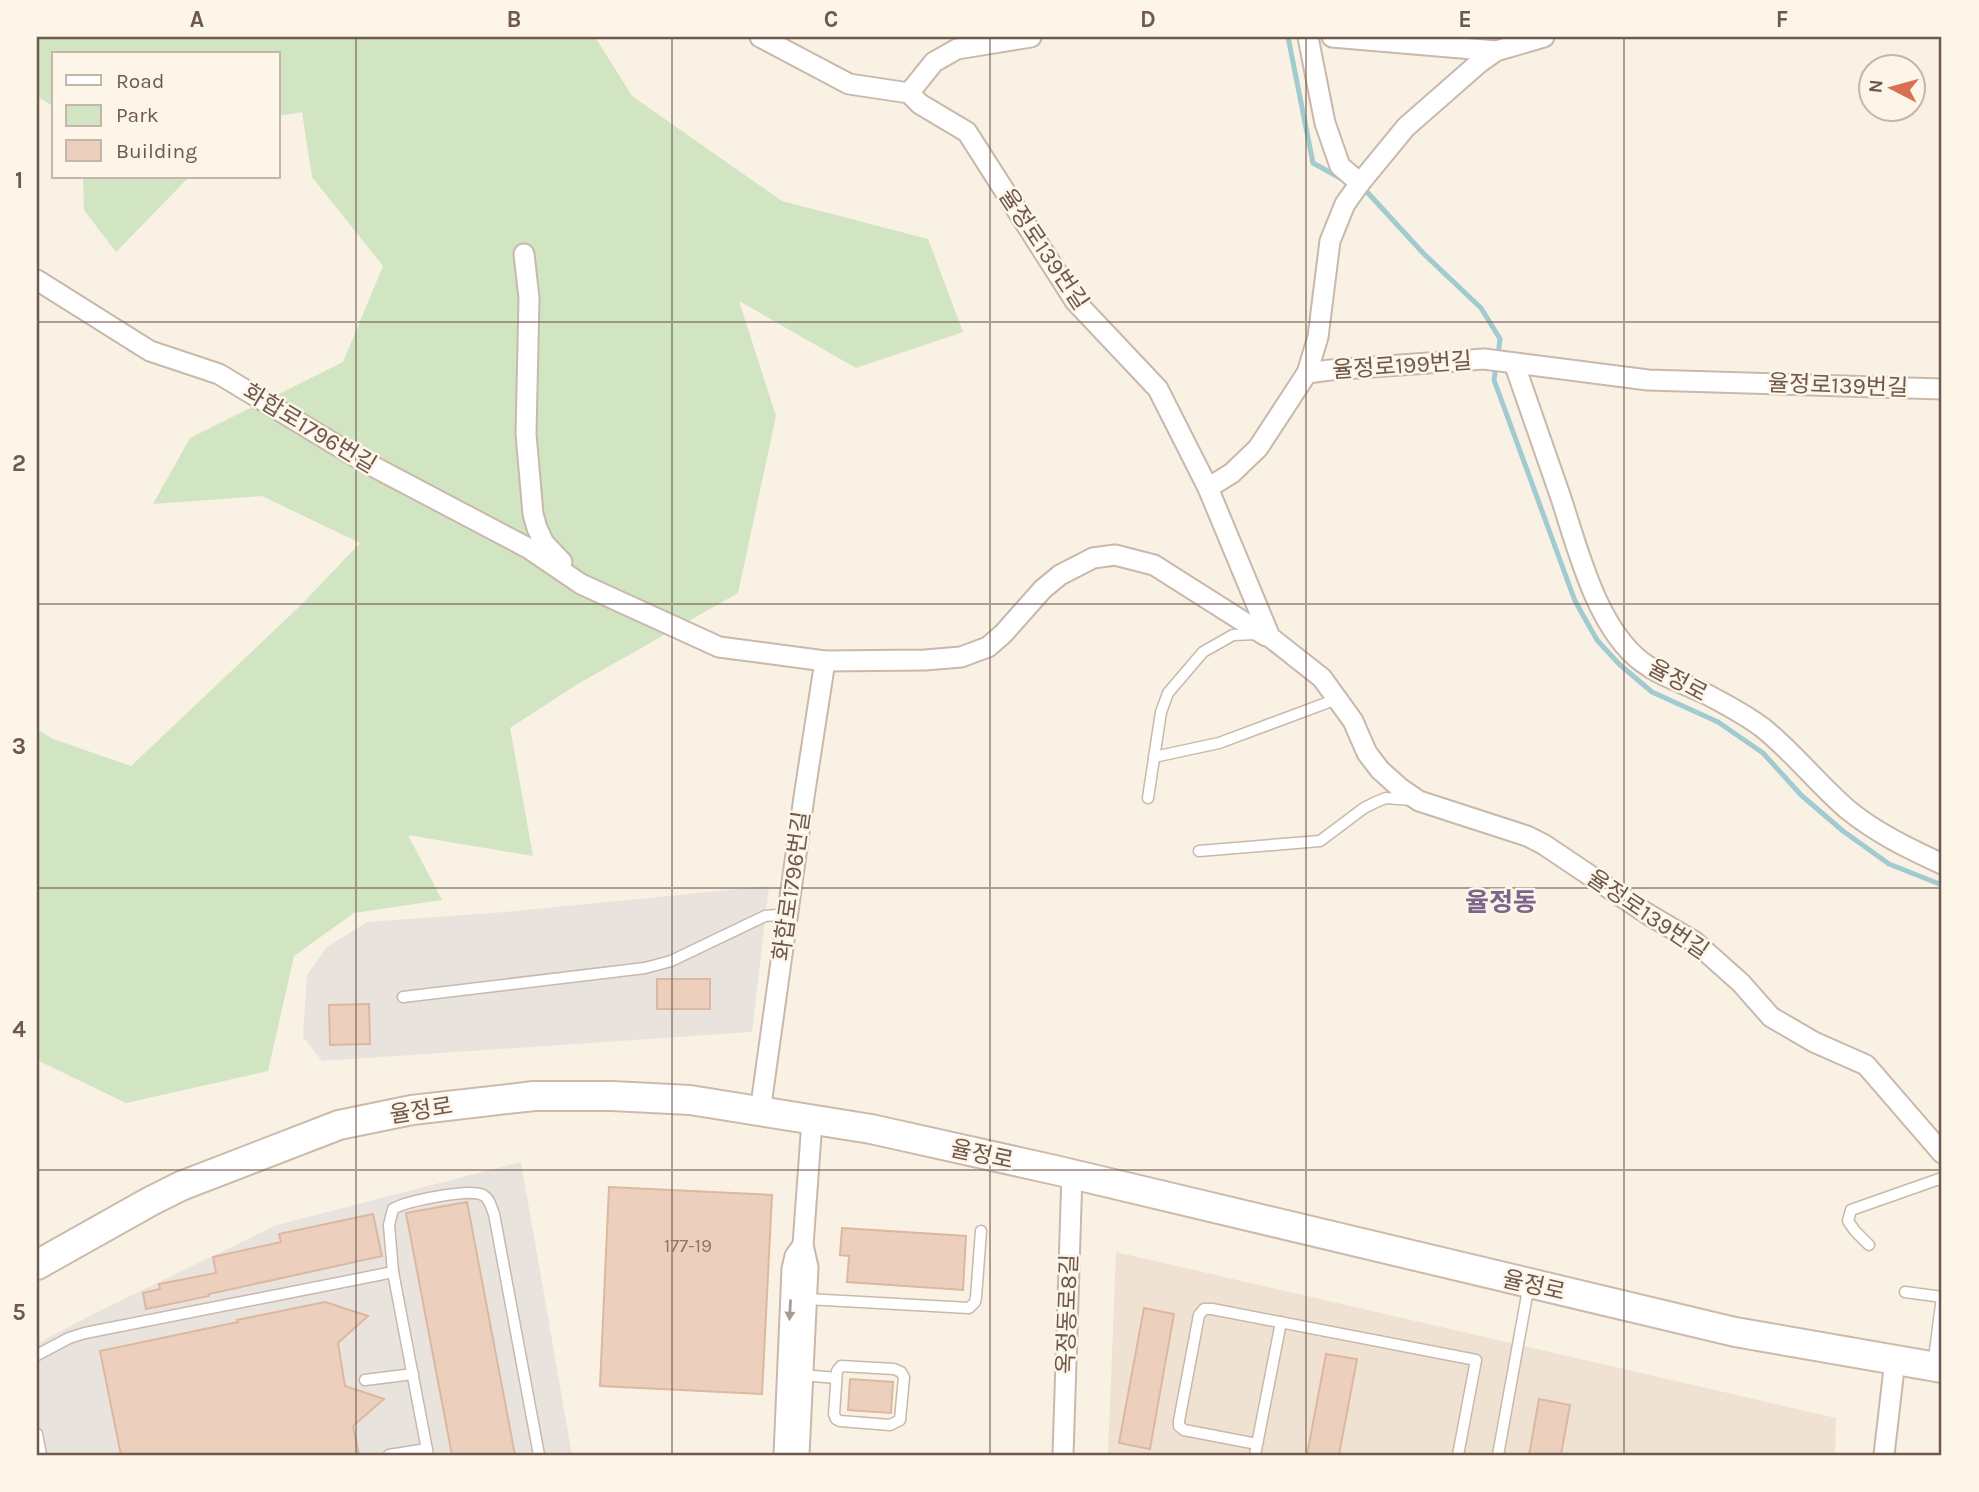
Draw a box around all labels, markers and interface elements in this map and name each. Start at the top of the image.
text: A [190,6,204,33]
text: B [507,6,521,33]
text: C [824,6,838,33]
text: D [1140,6,1156,33]
text: E [1458,6,1472,33]
text: F [1776,6,1788,33]
legend [52,52,280,178]
north arrow [1856,52,1926,122]
text: Road [116,69,164,93]
text: N [1864,78,1888,94]
text: Park [116,103,159,127]
text: Building [116,139,197,163]
text: 1 [15,167,23,194]
street label: 율정로139번길 [993,184,1094,315]
street label: 율정로199번길 [1331,347,1473,384]
street label: 율정로139번길 [1767,370,1909,401]
street label: 화합로1796번길 [238,378,381,479]
text: 2 [12,450,26,477]
street label: 율정로 [1643,654,1712,707]
text: 3 [12,733,26,760]
street label: 화합로1796번길 [768,810,815,963]
street label: 율정로139번길 [1582,864,1713,965]
district label: 율정동 [1465,887,1537,918]
text: 4 [12,1016,26,1043]
street label: 율정로 [388,1092,455,1129]
street label: 율정로 [948,1135,1016,1174]
house number: 177-19 [664,1235,712,1257]
street label: 옥정동로8길 [1052,1254,1083,1374]
street label: 율정로 [1500,1265,1568,1306]
text: 5 [12,1299,26,1326]
one-way arrow [784,1300,795,1322]

